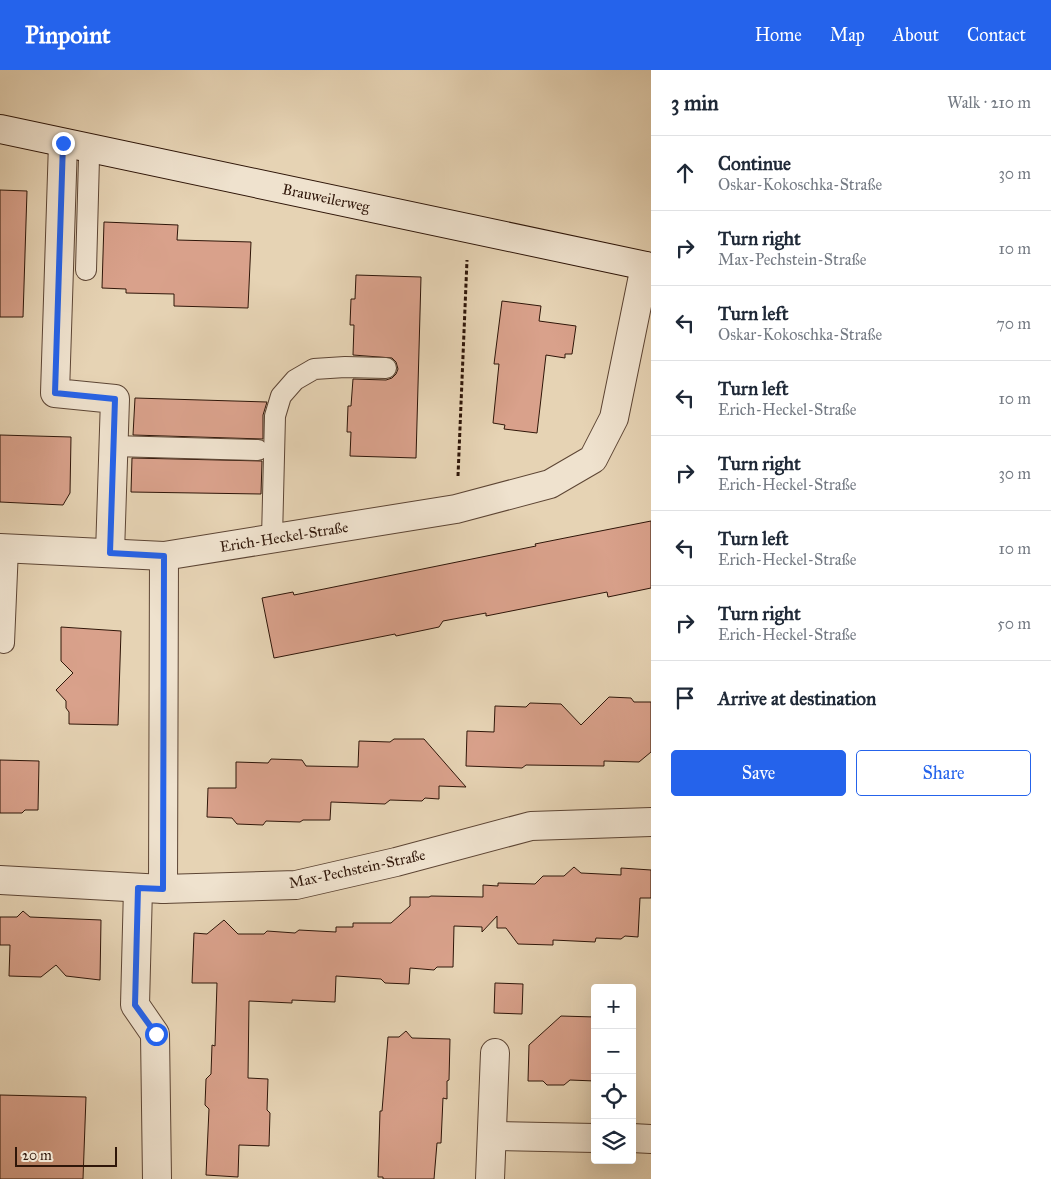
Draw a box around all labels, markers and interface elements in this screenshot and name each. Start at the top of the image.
text: Pinpoint [25,20,111,50]
text: Home [755,24,802,46]
text: Map [830,24,865,46]
text: About [893,24,939,46]
text: Contact [967,24,1026,46]
text: 3 min [671,90,719,116]
text: Walk · 210 m [947,93,1031,112]
route end [52,132,75,155]
text: Continue [718,152,791,175]
icon: ahead [671,159,699,187]
text: 30 m [998,164,1031,183]
text: Oskar-Kokoschka-Straße [718,175,882,194]
street label: Brauweilerweg [281,180,372,216]
text: Turn right [718,227,801,250]
icon: right [671,234,699,262]
text: 10 m [999,239,1031,258]
text: Max-Pechstein-Straße [718,250,866,269]
text: Turn left [718,302,788,325]
icon: left [671,309,699,337]
text: 70 m [996,314,1031,333]
text: Oskar-Kokoschka-Straße [718,325,882,344]
text: Turn left [718,377,788,400]
icon: left [671,384,699,412]
text: 10 m [999,389,1031,408]
text: Erich-Heckel-Straße [718,400,857,419]
text: Turn right [718,452,801,475]
icon: right [671,459,699,487]
text: 30 m [998,464,1031,483]
text: Erich-Heckel-Straße [718,475,857,494]
street label: Erich-Heckel-Straße [218,518,350,556]
text: Turn left [718,527,788,550]
icon: left [671,534,699,562]
text: 10 m [999,539,1031,558]
text: Erich-Heckel-Straße [718,550,857,569]
text: Turn right [718,602,801,625]
icon: right [671,609,699,637]
text: 50 m [997,614,1031,633]
text: Erich-Heckel-Straße [718,625,857,644]
icon: arrive [671,684,699,712]
text: Arrive at destination [718,687,876,710]
button: Save [671,750,846,796]
button: Share [856,750,1031,796]
street label: Max-Pechstein-Straße [287,846,427,892]
map controls [591,984,636,1164]
button: + [591,984,636,1029]
route start [145,1023,168,1046]
button: − [591,1029,636,1074]
button: locate [591,1074,636,1119]
button: layers [591,1119,636,1164]
scale bar [15,1144,118,1167]
text: 20 m [22,1147,52,1164]

